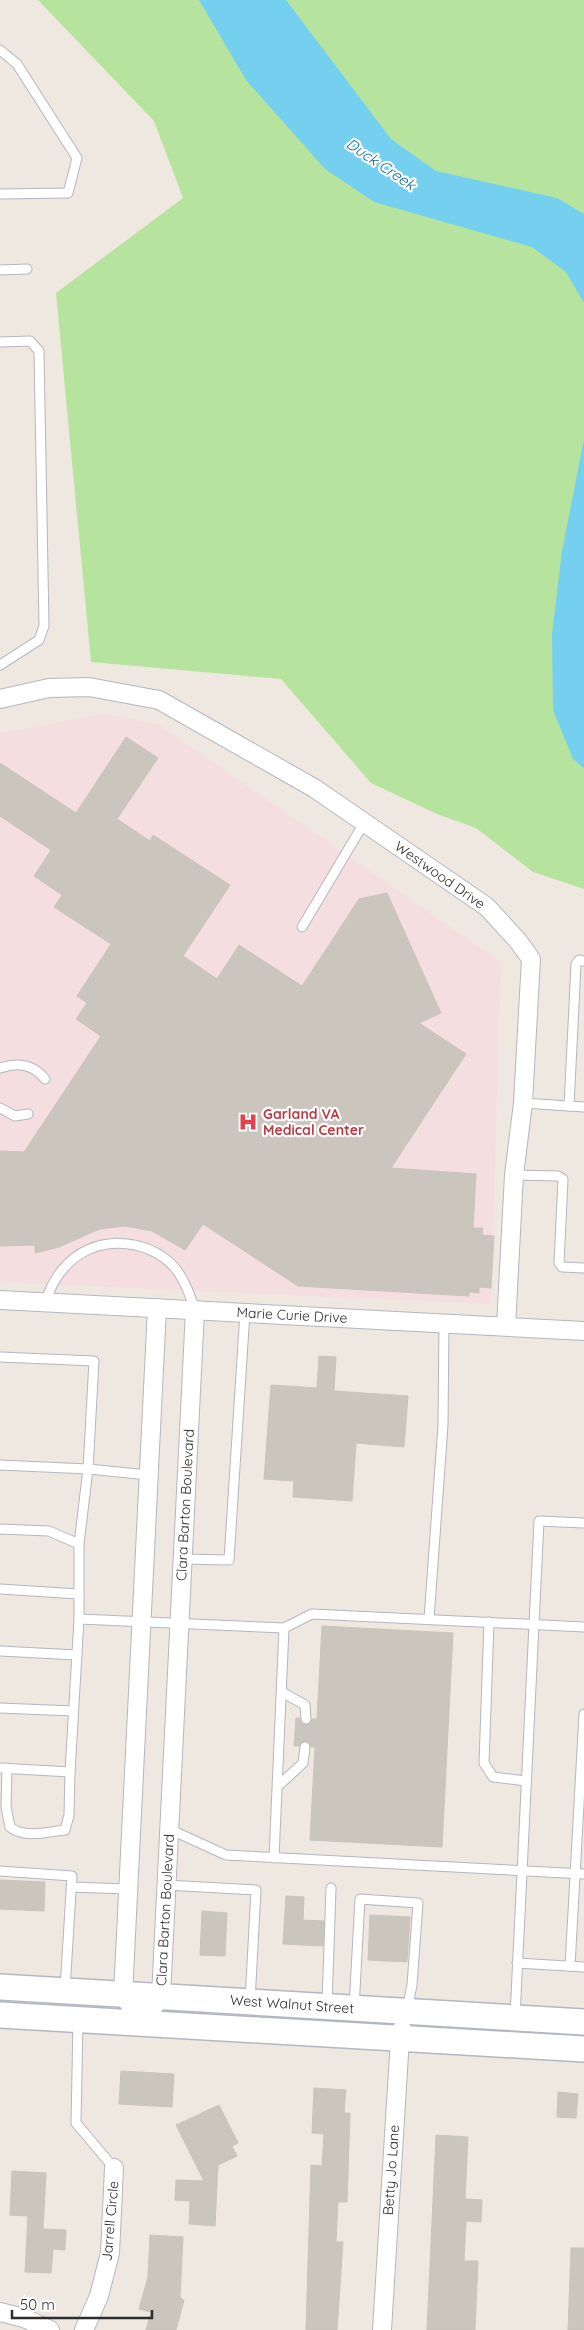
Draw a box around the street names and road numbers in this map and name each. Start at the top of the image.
street label: Westwood Drive [391,837,489,913]
street label: Marie Curie Drive [236,1303,348,1327]
street label: Clara Barton Boulevard [172,1428,198,1582]
street label: Clara Barton Boulevard [152,1833,178,1987]
street label: West Walnut Street [229,1991,355,2017]
street label: Betty Jo Lane [379,2124,403,2216]
street label: Jarrell Circle [98,2180,122,2262]

